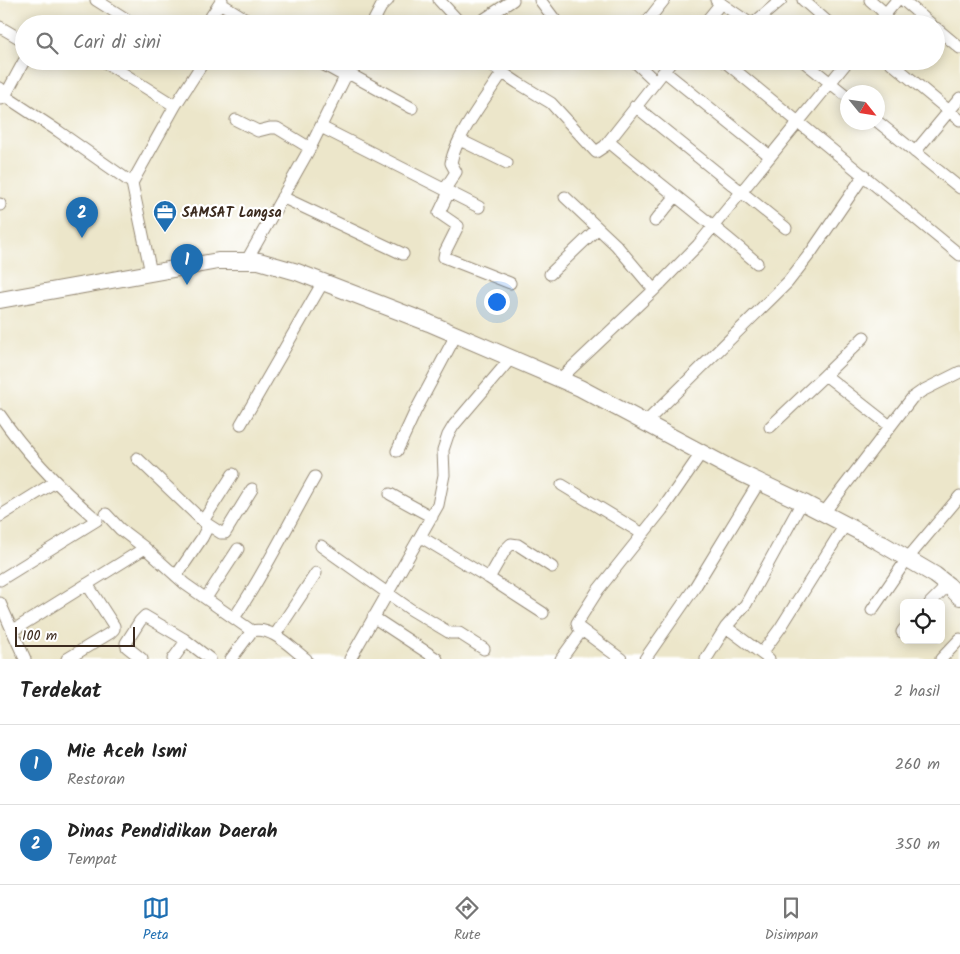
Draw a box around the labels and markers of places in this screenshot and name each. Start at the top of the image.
pin: 2 [66,197,98,238]
office icon: SAMSAT Langsa [152,199,178,233]
place label: SAMSAT Langsa [182,202,282,224]
pin: 1 [171,244,203,285]

